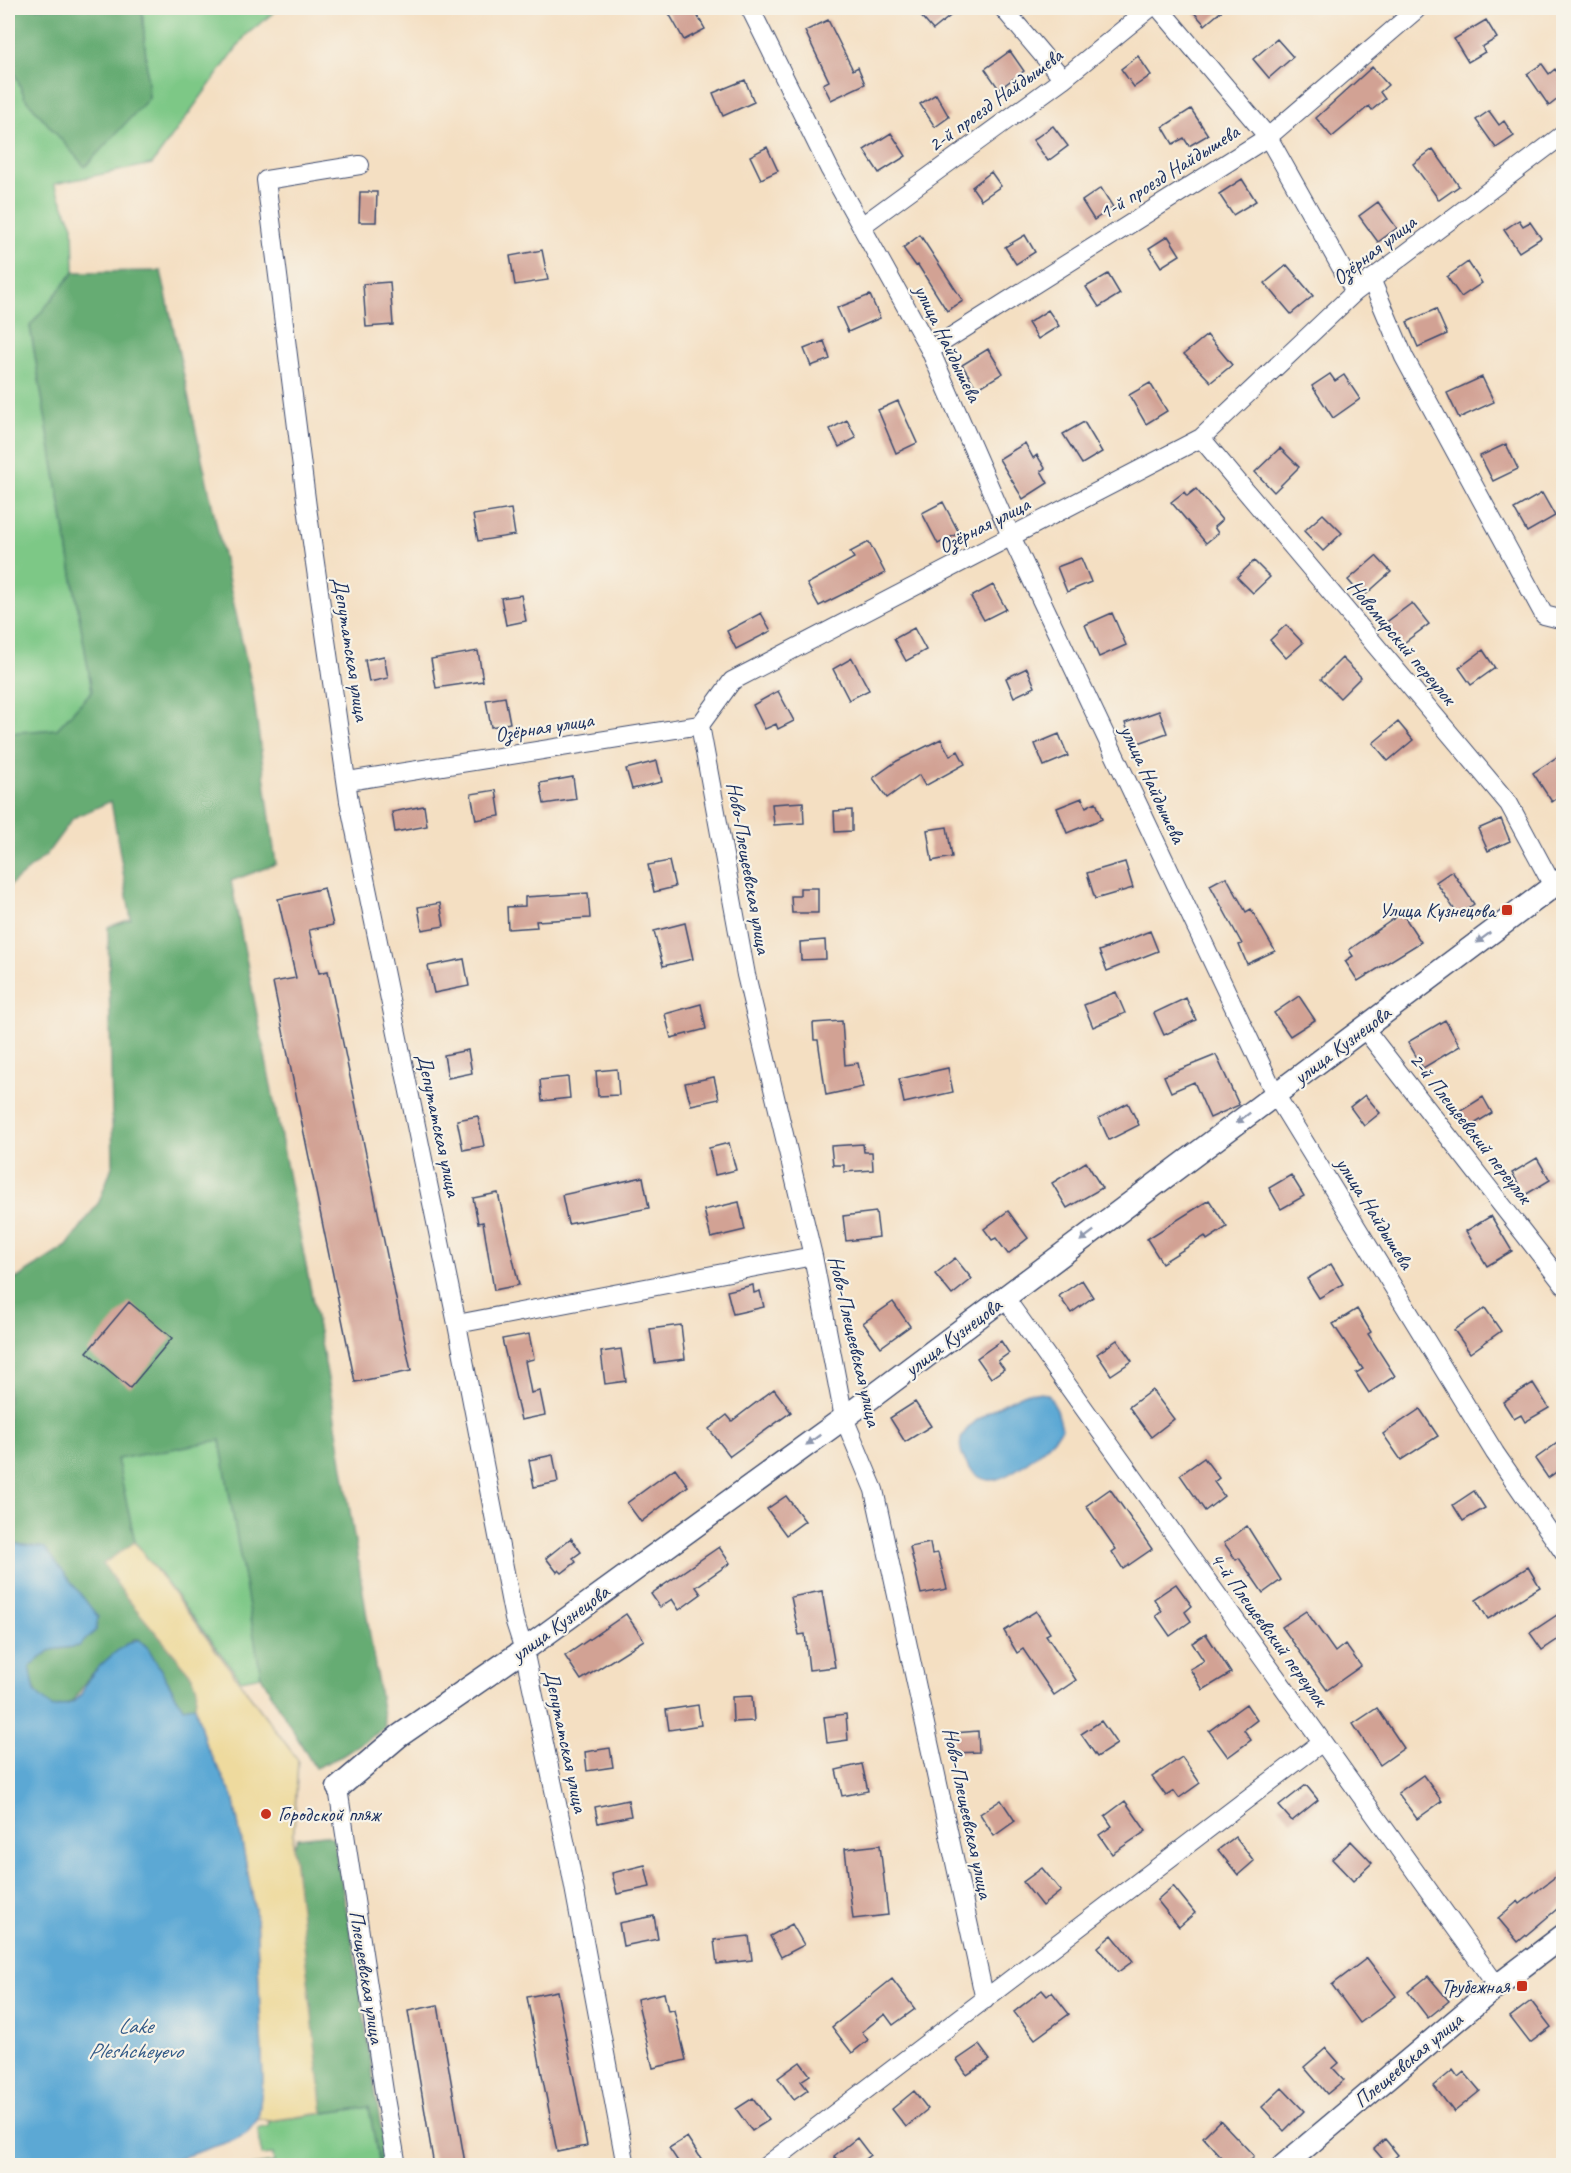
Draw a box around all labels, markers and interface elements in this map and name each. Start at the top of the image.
street label: 2-й проезд Найдышева [923,42,1069,158]
street label: 1-й проезд Найдышева [1094,118,1245,225]
street label: Озёрная улица [1327,208,1423,291]
street label: улица Найдышева [908,278,988,407]
street label: Озёрная улица [934,490,1036,560]
street label: Новомирский переулок [1342,574,1463,712]
street label: Депутатская улица [327,575,375,724]
street label: Озёрная улица [493,706,597,749]
street label: улица Найдышева [1114,719,1192,849]
street label: Ново-Плещеевская улица [721,780,777,958]
place label: Улица Кузнецова [1379,897,1497,923]
marker: Улица Кузнецова [1500,903,1514,917]
one-way arrow [1476,932,1491,944]
street label: улица Кузнецова [1287,999,1397,1091]
street label: 2-й Плещеевский переулок [1404,1047,1539,1210]
street label: Депутатская улица [411,1051,467,1200]
one-way arrow [1235,1112,1251,1125]
street label: улица Найдышева [1329,1150,1421,1275]
one-way arrow [1080,1230,1096,1242]
street label: Ново-Плещеевская улица [823,1253,888,1430]
street label: улица Кузнецова [898,1291,1008,1383]
one-way arrow [806,1434,822,1446]
street label: 4-й Плещеевский переулок [1204,1547,1335,1713]
street label: улица Кузнецова [504,1578,616,1668]
street label: Депутатская улица [538,1667,594,1816]
street label: Ново-Плещеевская улица [937,1725,999,1902]
place label: Городской пляж [278,1801,382,1827]
marker: Городской пляж [259,1807,273,1821]
street label: Плещеевская улица [344,1909,391,2047]
place label: Трубежная [1441,1973,1511,1999]
marker: Трубежная [1515,1979,1529,1993]
street label: Плещеевская улица [1348,2006,1469,2113]
water label: Lake Pleshcheyevo [88,2012,185,2065]

